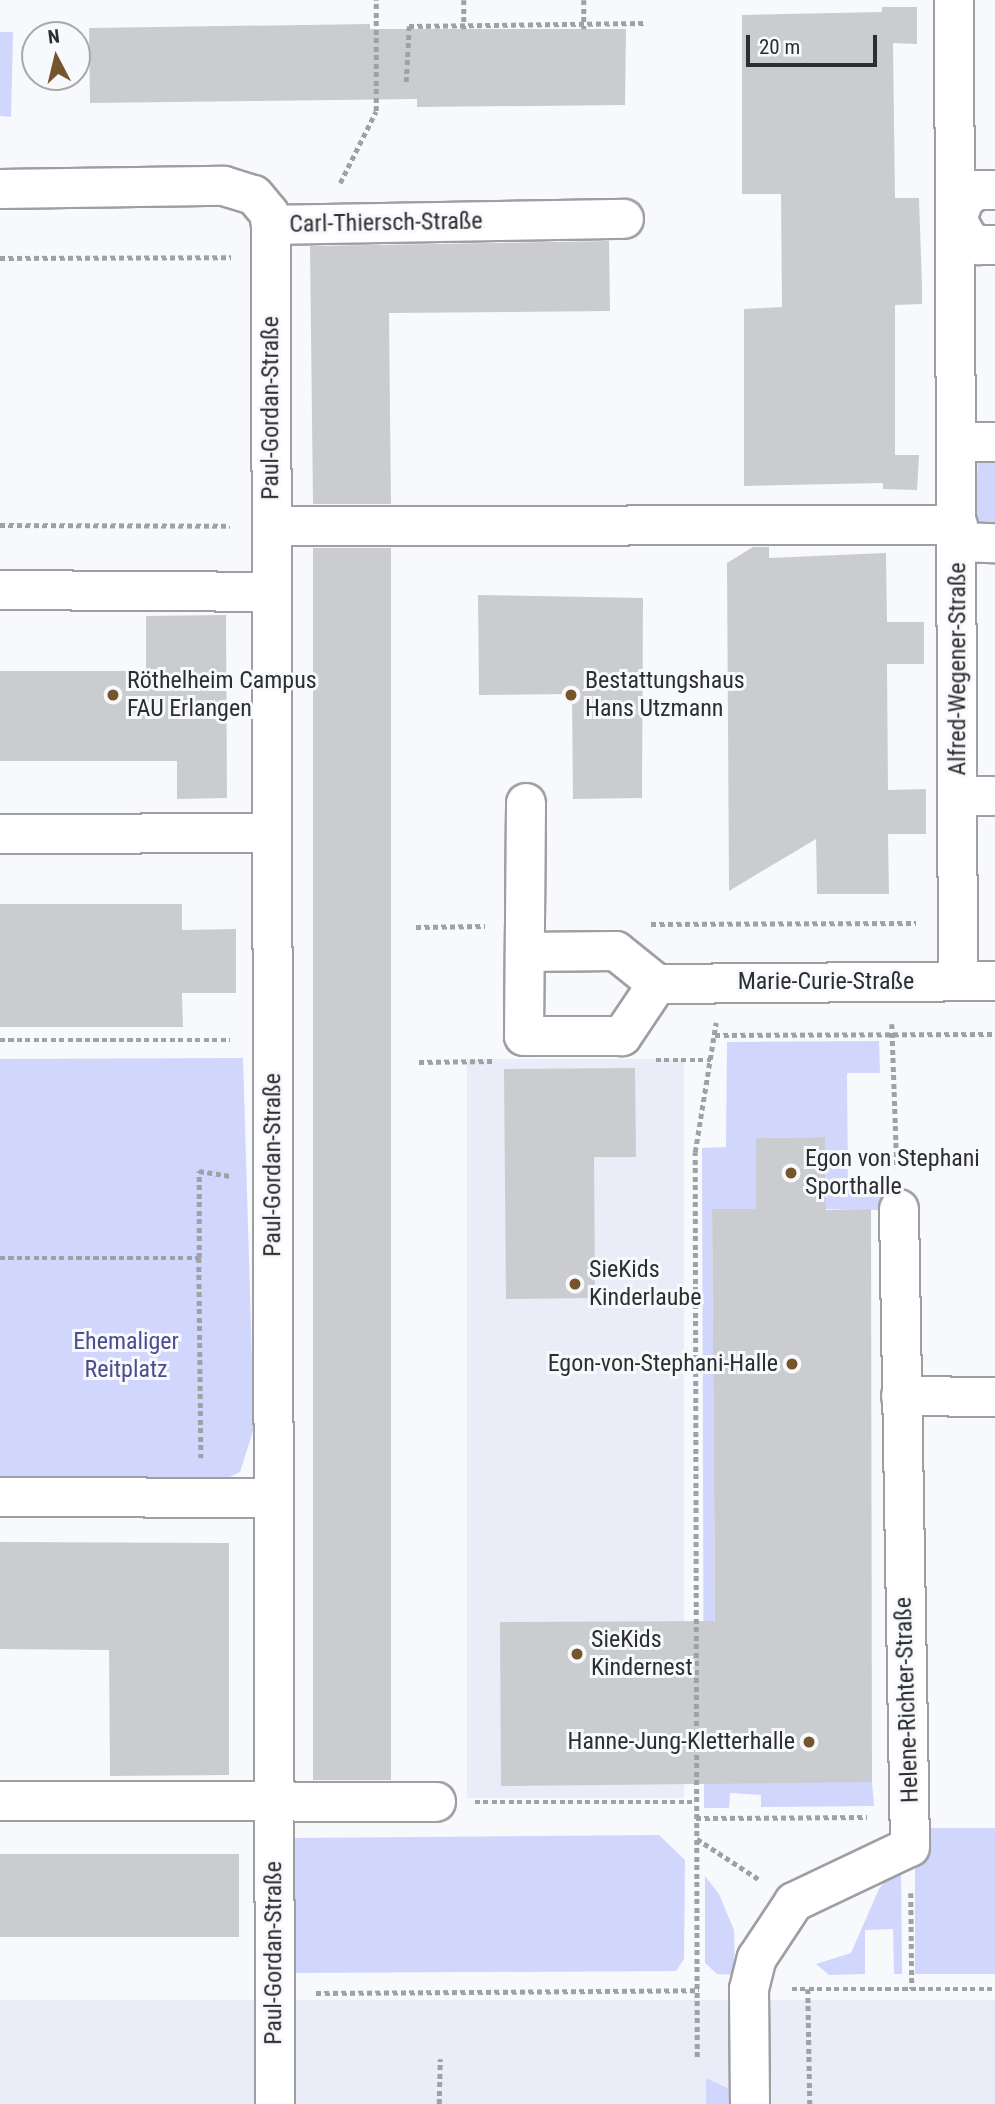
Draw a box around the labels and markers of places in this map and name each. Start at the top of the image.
place label: Röthelheim Campus FAU Erlangen [127,667,317,723]
place label: Bestattungshaus Hans Utzmann [585,667,745,723]
marker: Röthelheim Campus FAU Erlangen [105,687,121,703]
marker: Bestattungshaus Hans Utzmann [563,687,579,703]
place label: Egon von Stephani Sporthalle [805,1145,980,1201]
marker: Egon von Stephani Sporthalle [783,1165,799,1181]
place label: SieKids Kinderlaube [589,1256,701,1312]
marker: SieKids Kinderlaube [567,1276,583,1292]
place label: Egon-von-Stephani-Halle [548,1350,778,1378]
marker: Egon-von-Stephani-Halle [784,1356,800,1372]
place label: SieKids Kindernest [591,1626,693,1682]
marker: SieKids Kindernest [569,1646,585,1662]
place label: Hanne-Jung-Kletterhalle [568,1728,795,1756]
marker: Hanne-Jung-Kletterhalle [801,1734,817,1750]

